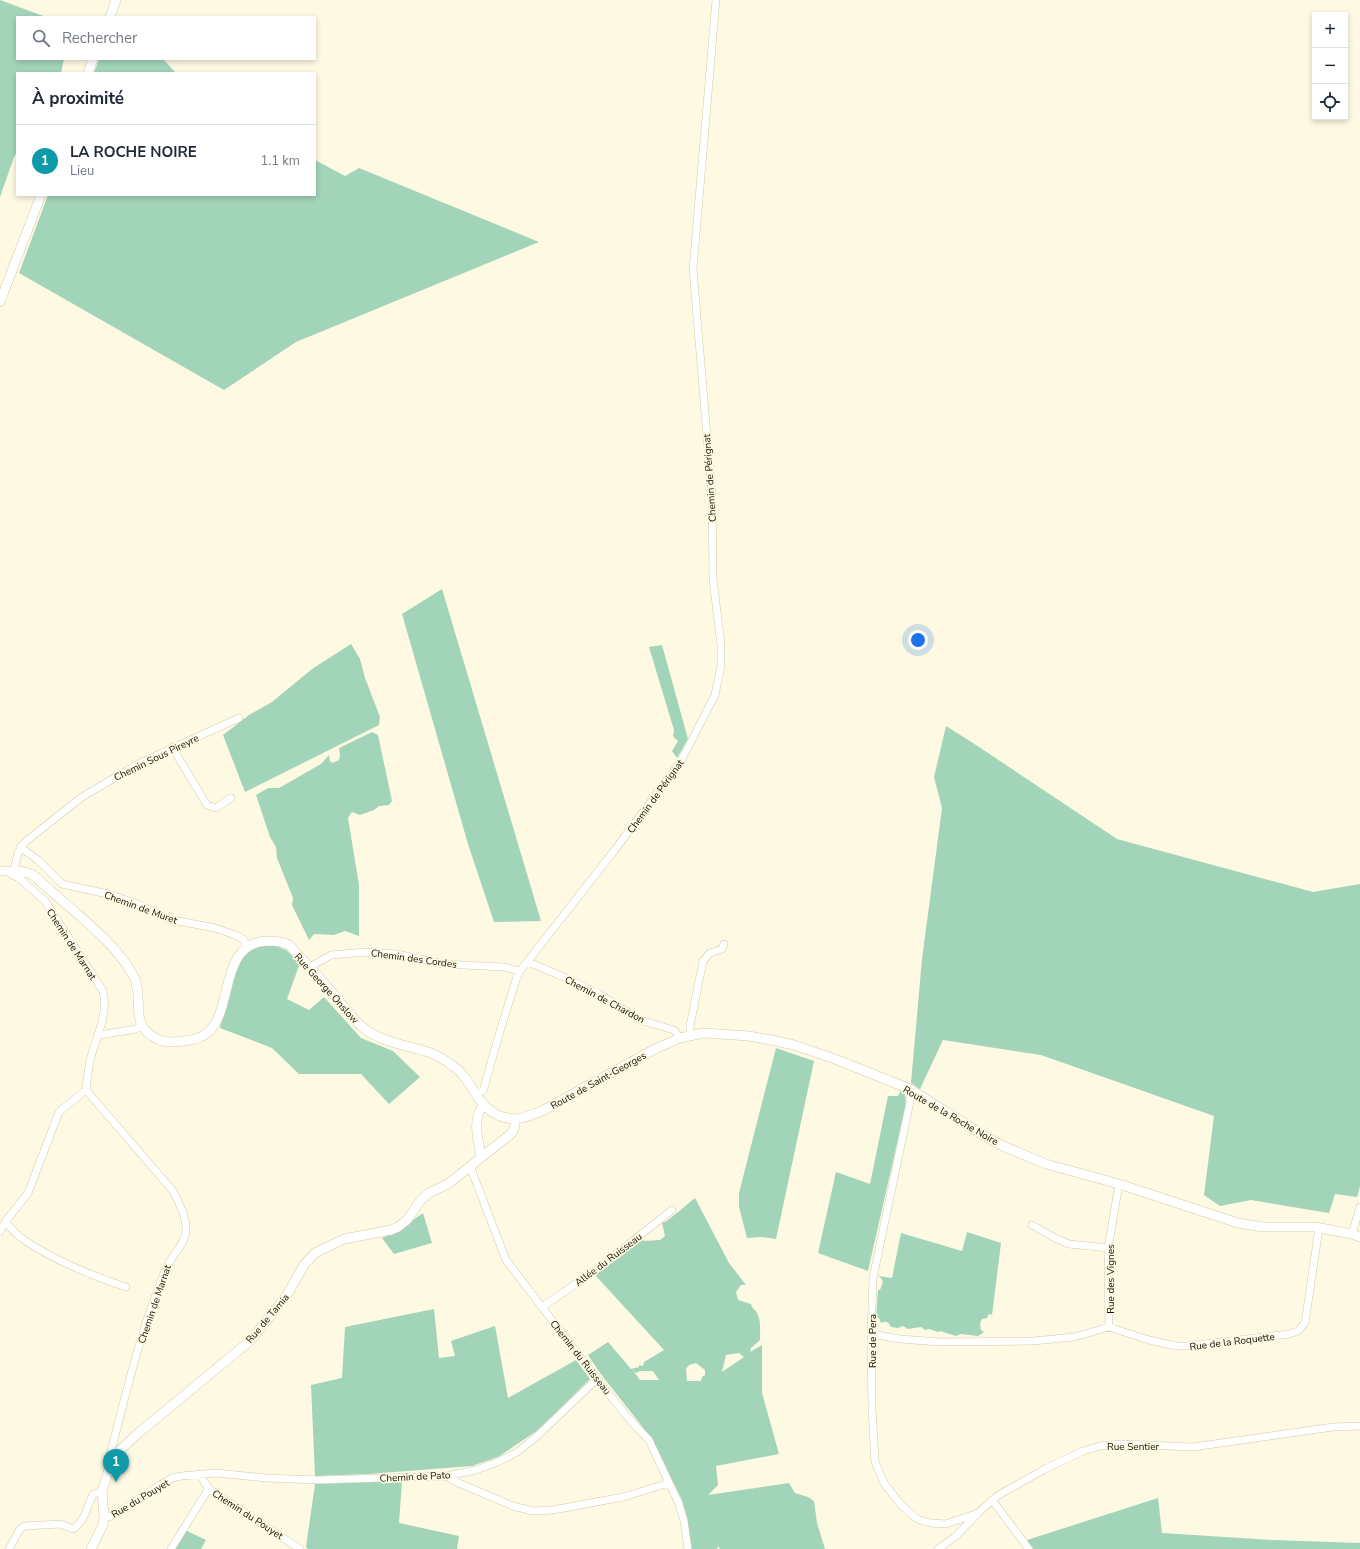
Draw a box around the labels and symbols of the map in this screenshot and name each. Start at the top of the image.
street label: Chemin de Pérignat [700,433,720,522]
your location [908,630,928,650]
street label: Chemin Sous Pireyre [112,731,201,785]
street label: Chemin de Pérignat [624,756,688,836]
street label: Chemin de Muret [102,888,180,928]
street label: Chemin de Marnat [43,906,100,983]
street label: Chemin des Cordes [370,946,458,972]
street label: Rue George Onslow [291,950,362,1027]
street label: Chemin de Chardon [562,973,647,1027]
street label: Route de Saint-Georges [548,1049,649,1113]
street label: Route de la Roche Noire [900,1083,1001,1149]
street label: Allée du Ruisseau [572,1230,645,1290]
street label: Rue des Vignes [1104,1244,1118,1314]
street label: Chemin de Marnat [135,1263,175,1346]
street label: Rue de Tamia [243,1291,293,1346]
street label: Rue de Pera [866,1314,880,1368]
street label: Chemin du Ruisseau [547,1317,614,1398]
street label: Rue de la Roquette [1189,1330,1276,1354]
street label: Rue Sentier [1107,1440,1159,1454]
pin: 1 [103,1449,129,1482]
street label: Chemin de Pato [379,1468,451,1486]
street label: Rue du Pouyet [109,1476,173,1522]
street label: Chemin du Pouyet [209,1487,286,1543]

